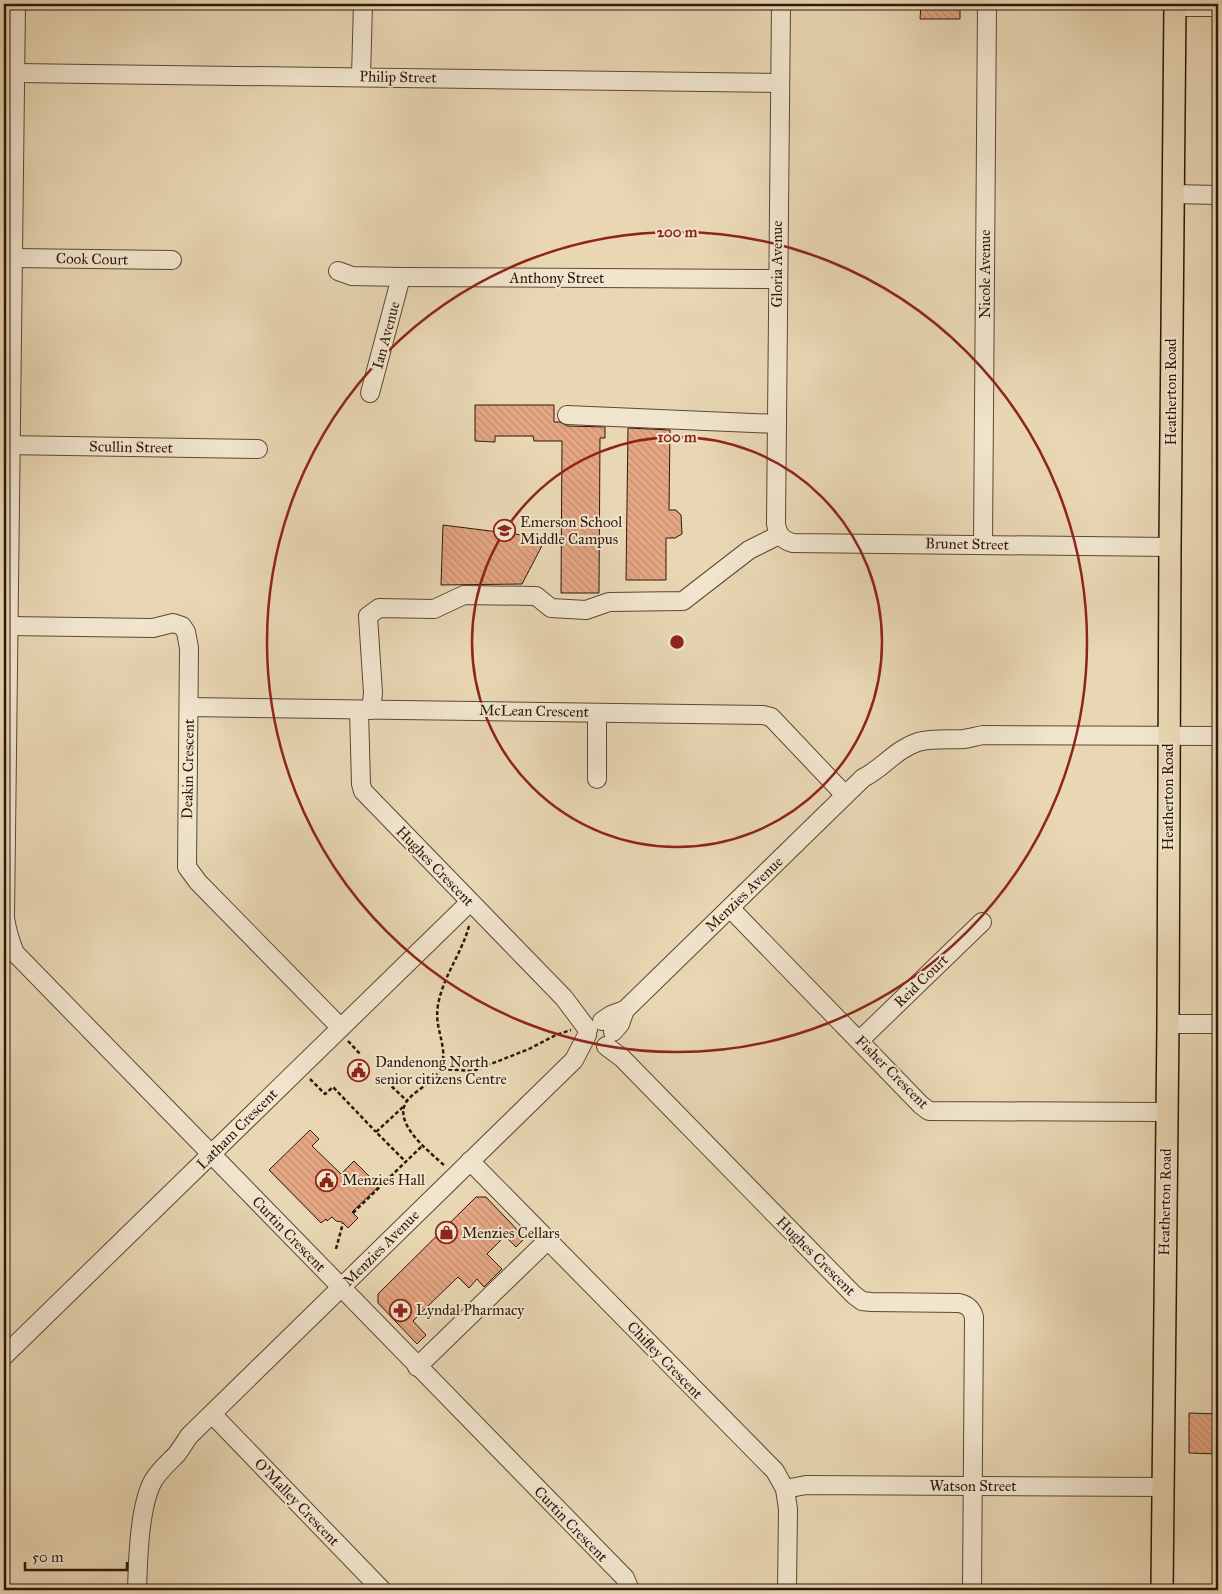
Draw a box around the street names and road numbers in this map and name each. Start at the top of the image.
street label: Philip Street [359,67,437,87]
street label: Gloria Avenue [768,221,786,307]
street label: Nicole Avenue [976,229,994,319]
street label: Cook Court [56,249,129,269]
street label: Anthony Street [509,269,605,287]
street label: Ian Avenue [368,299,404,371]
street label: Heatherton Road [1162,338,1180,446]
street label: Scullin Street [89,437,174,457]
street label: Brunet Street [925,534,1010,554]
street label: McLean Crescent [479,701,590,721]
street label: Deakin Crescent [178,718,198,819]
street label: Heatherton Road [1159,743,1177,851]
street label: Hughes Crescent [392,822,478,910]
street label: Menzies Avenue [702,853,786,935]
street label: Reid Court [890,950,952,1011]
street label: Fisher Crescent [852,1032,933,1113]
street label: Latham Crescent [193,1084,282,1173]
street label: Heatherton Road [1155,1148,1175,1256]
street label: Curtin Crescent [248,1192,330,1276]
street label: Menzies Avenue [339,1206,423,1290]
street label: Hughes Crescent [773,1213,860,1300]
street label: Chifley Crescent [623,1317,707,1403]
street label: O'Malley Crescent [251,1454,344,1550]
street label: Watson Street [930,1477,1017,1495]
street label: Curtin Crescent [530,1482,612,1566]

